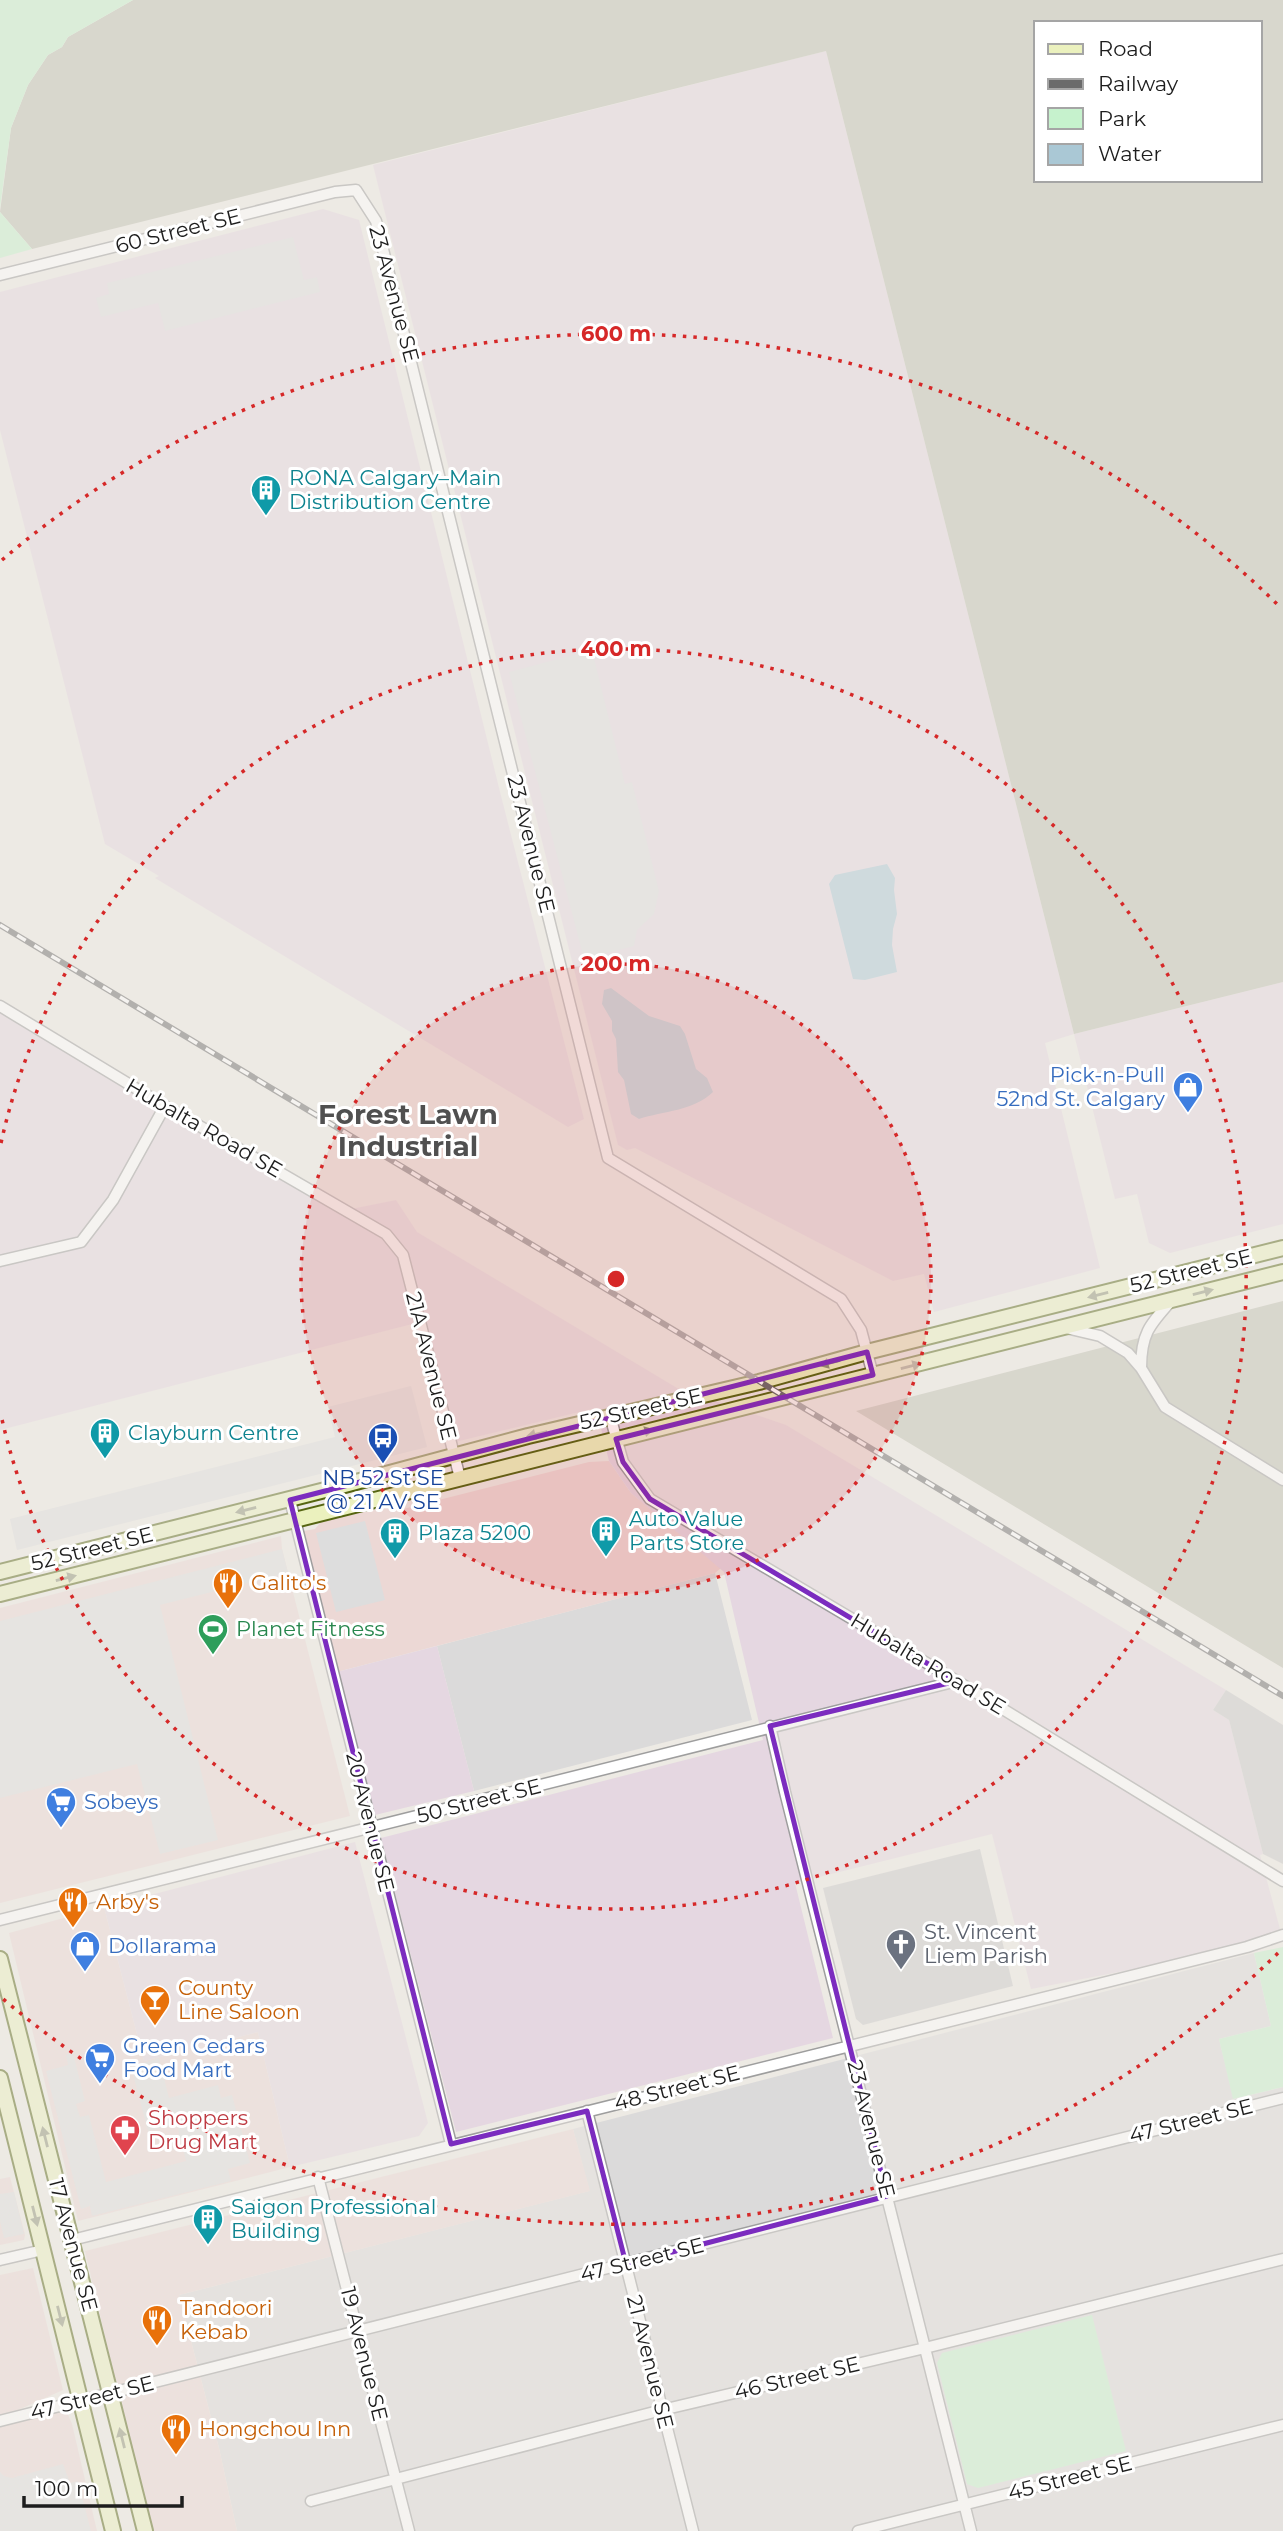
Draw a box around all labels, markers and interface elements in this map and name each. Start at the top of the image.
legend [1034,21,1262,182]
text: Road [1098,36,1153,61]
text: Railway [1098,71,1179,96]
text: Park [1098,106,1146,131]
text: Water [1098,141,1162,166]
street label: 60 Street SE [113,203,243,258]
street label: 23 Avenue SE [364,223,425,365]
text: 600 m [581,321,651,346]
place label: RONA Calgary–Main Distribution Centre [289,465,501,514]
building icon: RONA Calgary–Main Distribution Centre [249,473,283,517]
text: 400 m [581,636,651,661]
street label: 23 Avenue SE [502,772,561,915]
text: 200 m [582,951,650,976]
place label: Pick-n-Pull 52nd St. Calgary [997,1062,1166,1111]
shop icon: Pick-n-Pull 52nd St. Calgary [1171,1070,1205,1114]
street label: Hubalta Road SE [122,1073,287,1183]
district label: Forest Lawn Industrial [318,1097,498,1163]
street label: 52 Street SE [1127,1243,1255,1298]
centre of rings [604,1267,628,1291]
one-way arrow [1193,1286,1215,1297]
street label: 21A Avenue SE [401,1289,462,1443]
one-way arrow [1087,1290,1109,1301]
one-way arrow [819,1358,840,1368]
one-way arrow [901,1360,923,1371]
street label: 52 Street SE [577,1382,705,1435]
building icon: Clayburn Centre [88,1416,122,1460]
place label: Clayburn Centre [128,1420,299,1445]
bus stop icon: NB 52 St SE @ 21 AV SE [366,1421,400,1465]
one-way arrow [632,1426,654,1437]
one-way arrow [526,1428,548,1439]
place label: NB 52 St SE @ 21 AV SE [322,1465,444,1514]
one-way arrow [235,1505,257,1516]
place label: Auto Value Parts Store [629,1506,744,1555]
building icon: Auto Value Parts Store [589,1514,623,1558]
building icon: Plaza 5200 [378,1516,412,1560]
place label: Plaza 5200 [418,1520,531,1545]
street label: 52 Street SE [28,1521,156,1576]
restaurant icon: Galito's [211,1566,245,1610]
place label: Galito's [251,1570,326,1595]
one-way arrow [55,1572,77,1583]
street label: Hubalta Road SE [846,1607,1010,1720]
sports icon: Planet Fitness [196,1612,230,1656]
place label: Planet Fitness [236,1616,385,1641]
street label: 20 Avenue SE [341,1749,400,1894]
street label: 50 Street SE [414,1773,544,1828]
supermarket icon: Sobeys [44,1785,78,1829]
place label: Sobeys [84,1789,158,1814]
restaurant icon: Arby's [56,1885,90,1929]
place label: Arby's [96,1889,159,1914]
place label: St. Vincent Liem Parish [924,1919,1048,1968]
church icon: St. Vincent Liem Parish [884,1927,918,1971]
shop icon: Dollarama [68,1929,102,1973]
place label: Dollarama [108,1933,217,1958]
place label: County Line Saloon [178,1975,300,2024]
bar icon: County Line Saloon [138,1983,172,2027]
place label: Green Cedars Food Mart [123,2033,265,2082]
supermarket icon: Green Cedars Food Mart [83,2041,117,2085]
street label: 23 Avenue SE [842,2057,901,2200]
street label: 48 Street SE [611,2060,742,2115]
street label: 47 Street SE [1126,2093,1255,2148]
place label: Shoppers Drug Mart [148,2105,257,2154]
pharmacy icon: Shoppers Drug Mart [108,2113,142,2157]
one-way arrow [39,2126,50,2148]
street label: 17 Avenue SE [44,2175,103,2314]
place label: Saigon Professional Building [231,2194,436,2243]
building icon: Saigon Professional Building [191,2202,225,2246]
one-way arrow [30,2205,41,2227]
street label: 47 Street SE [577,2232,706,2287]
street label: 19 Avenue SE [336,2284,393,2424]
street label: 21 Avenue SE [622,2293,679,2431]
place label: Tandoori Kebab [180,2295,273,2344]
restaurant icon: Tandoori Kebab [140,2303,174,2347]
one-way arrow [55,2305,66,2327]
street label: 46 Street SE [732,2351,862,2404]
street label: 47 Street SE [27,2370,156,2425]
restaurant icon: Hongchou Inn [159,2412,193,2456]
place label: Hongchou Inn [199,2416,351,2441]
one-way arrow [116,2427,127,2449]
street label: 45 Street SE [1005,2450,1135,2505]
scale bar [24,2464,182,2508]
text: 100 m [35,2476,98,2501]

